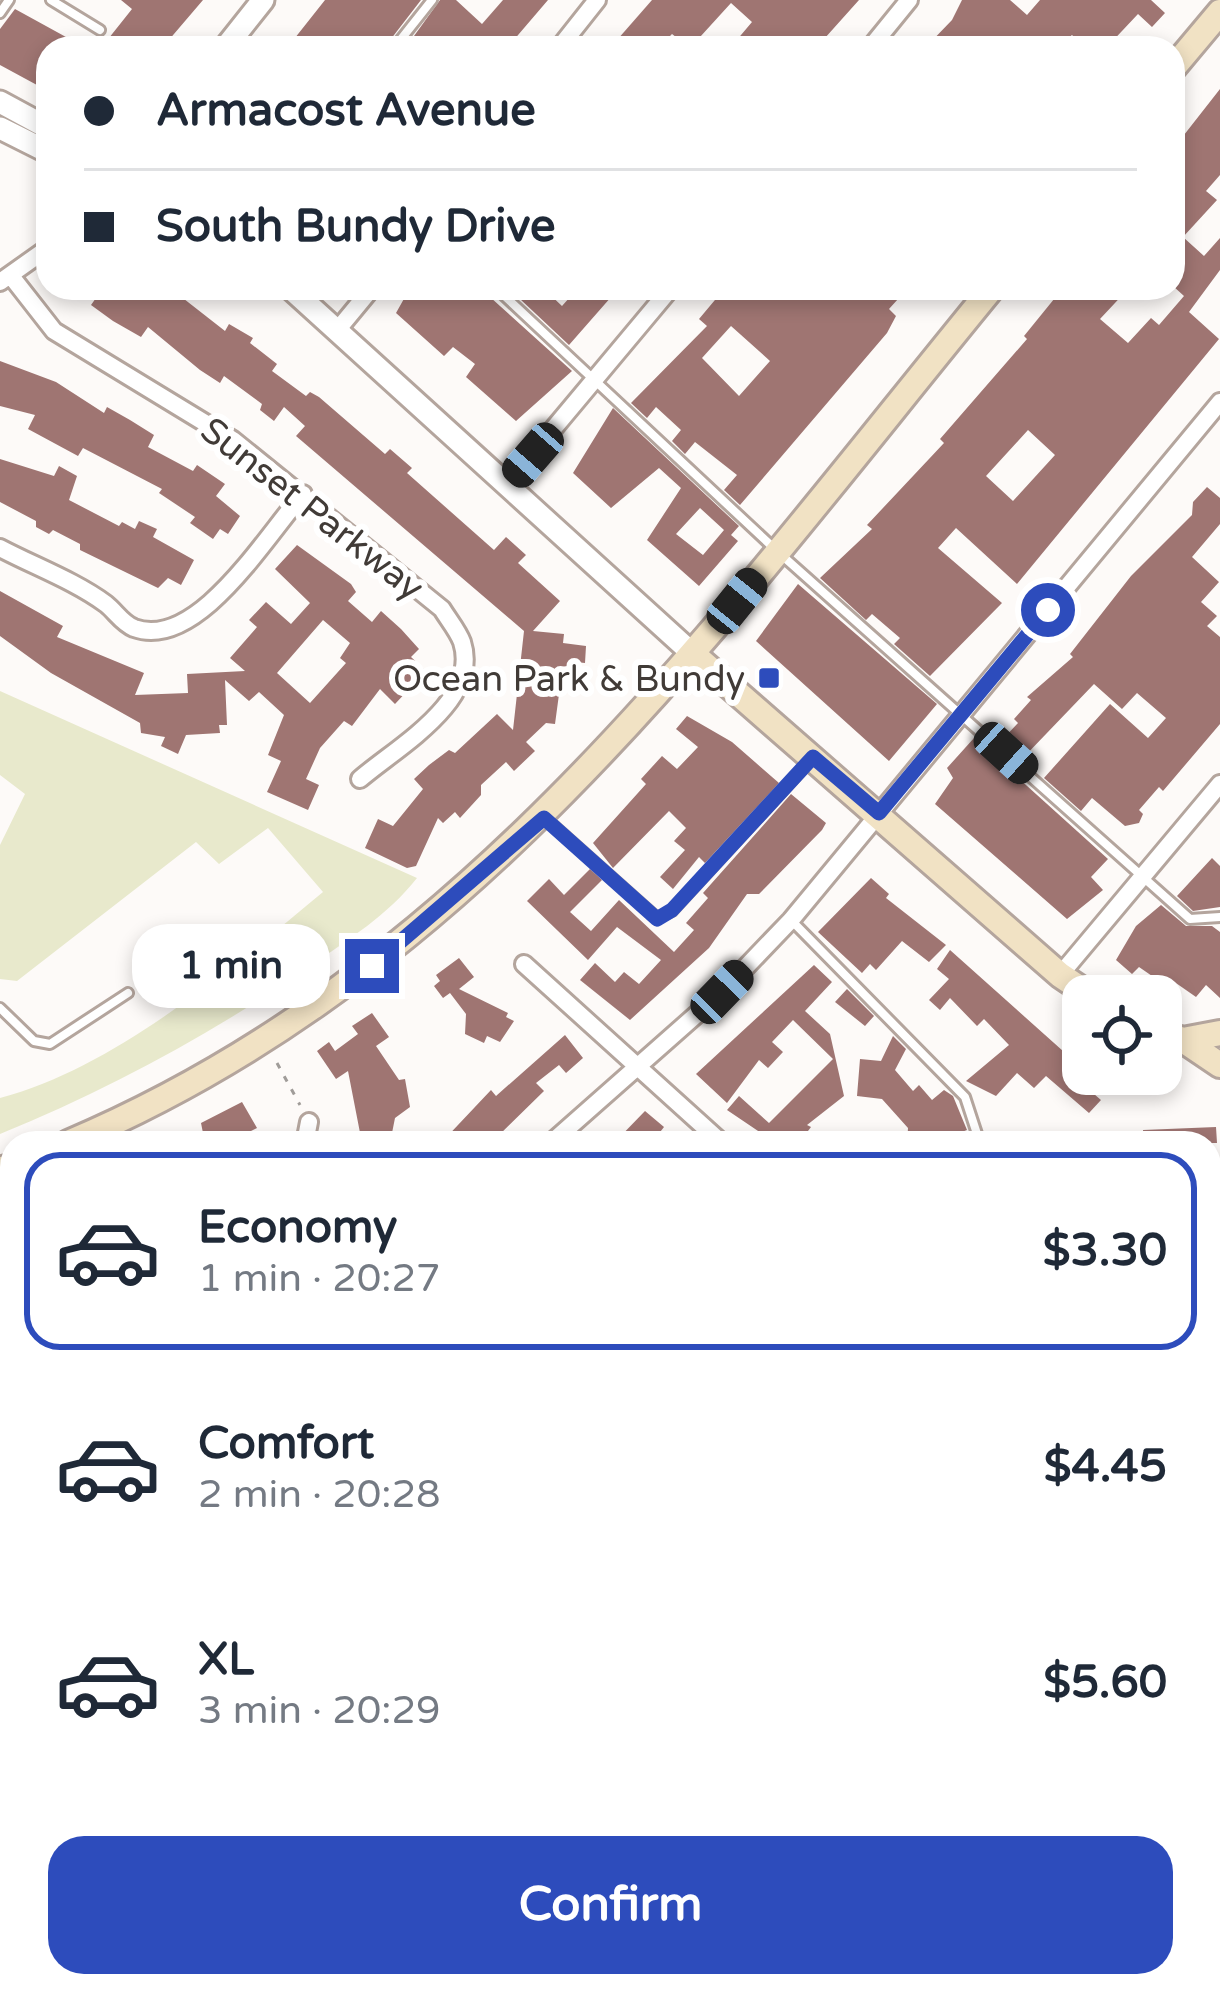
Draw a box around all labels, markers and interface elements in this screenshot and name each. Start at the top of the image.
text: Armacost Avenue [156,84,536,138]
text: South Bundy Drive [156,200,556,254]
street label: Sunset Parkway [192,409,432,610]
car [496,416,570,494]
car [700,562,774,640]
route start [1021,583,1075,637]
place label: Ocean Park & Bundy [393,658,745,701]
marker: Ocean Park & Bundy [756,665,782,691]
car [967,716,1045,790]
callout: 1 min [132,924,330,1008]
route end [345,939,399,993]
text: 1 min [179,942,283,989]
car [684,954,760,1030]
map controls [1062,975,1182,1095]
button: locate [1062,975,1182,1095]
icon: car [54,1197,162,1305]
text: Economy [198,1201,397,1255]
text: $3.30 [1043,1224,1167,1278]
text: 1 min · 20:27 [198,1255,440,1302]
icon: car [54,1413,162,1521]
text: Comfort [198,1417,374,1471]
text: $4.45 [1044,1440,1167,1494]
text: 2 min · 20:28 [198,1471,440,1518]
icon: car [54,1629,162,1737]
text: XL [198,1633,254,1687]
text: $5.60 [1043,1656,1167,1710]
text: 3 min · 20:29 [198,1687,440,1734]
button: Confirm [48,1836,1173,1974]

